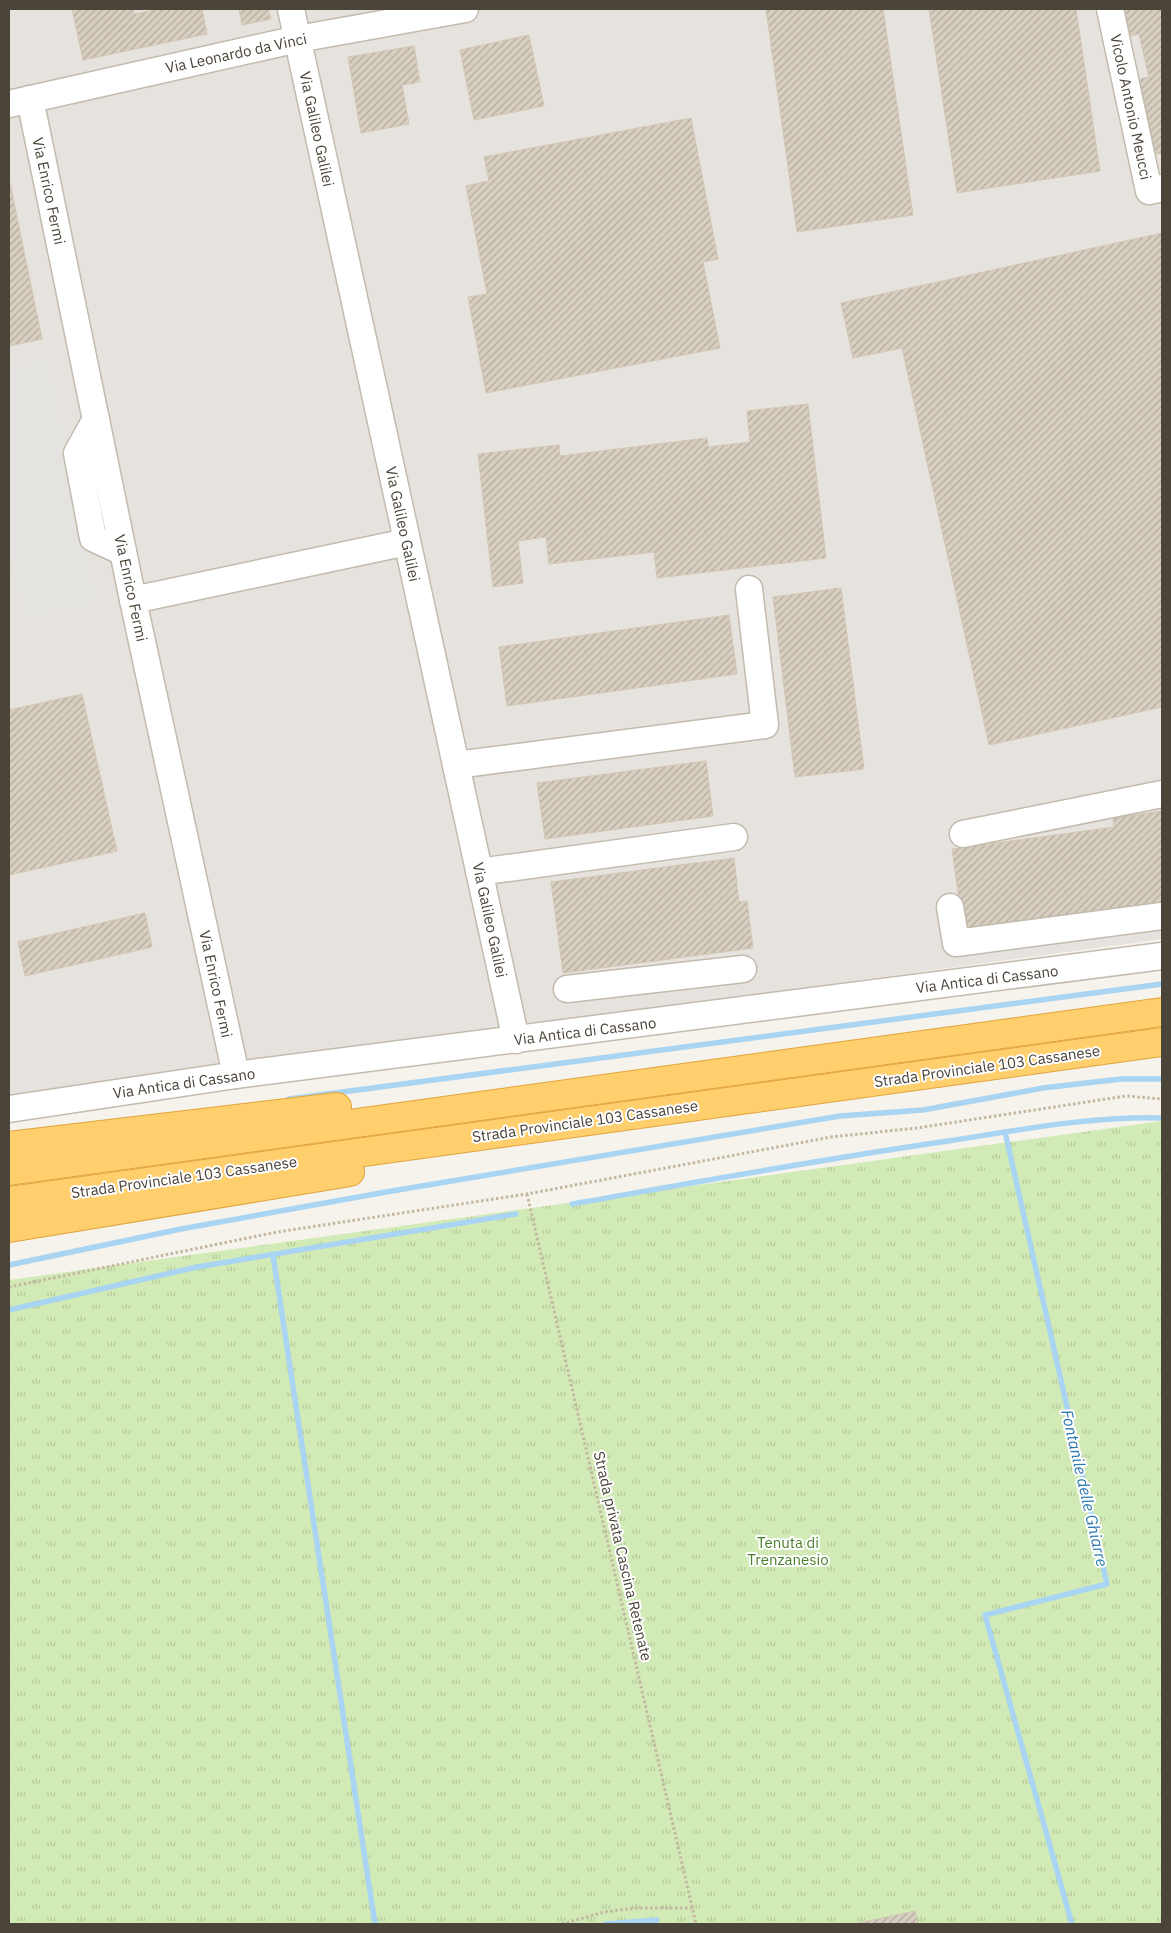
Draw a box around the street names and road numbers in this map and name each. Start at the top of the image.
street label: Via Leonardo da Vinci [164,29,308,77]
street label: Vicolo Antonio Meucci [1106,32,1156,182]
street label: Via Galileo Galilei [296,70,338,188]
street label: Via Enrico Fermi [28,136,70,246]
street label: Via Galileo Galilei [382,465,424,583]
street label: Via Enrico Fermi [110,533,152,643]
street label: Via Galileo Galilei [469,861,511,979]
street label: Via Enrico Fermi [195,929,237,1039]
street label: Via Antica di Cassano [915,961,1059,997]
street label: Via Antica di Cassano [513,1013,657,1049]
street label: Strada Provinciale 103 Cassanese [873,1041,1101,1091]
street label: Via Antica di Cassano [112,1064,256,1102]
street label: Strada Provinciale 103 Cassanese [471,1096,699,1146]
street label: Strada Provinciale 103 Cassanese [70,1152,298,1202]
street label: Strada privata Cascina Retenate [590,1449,656,1663]

